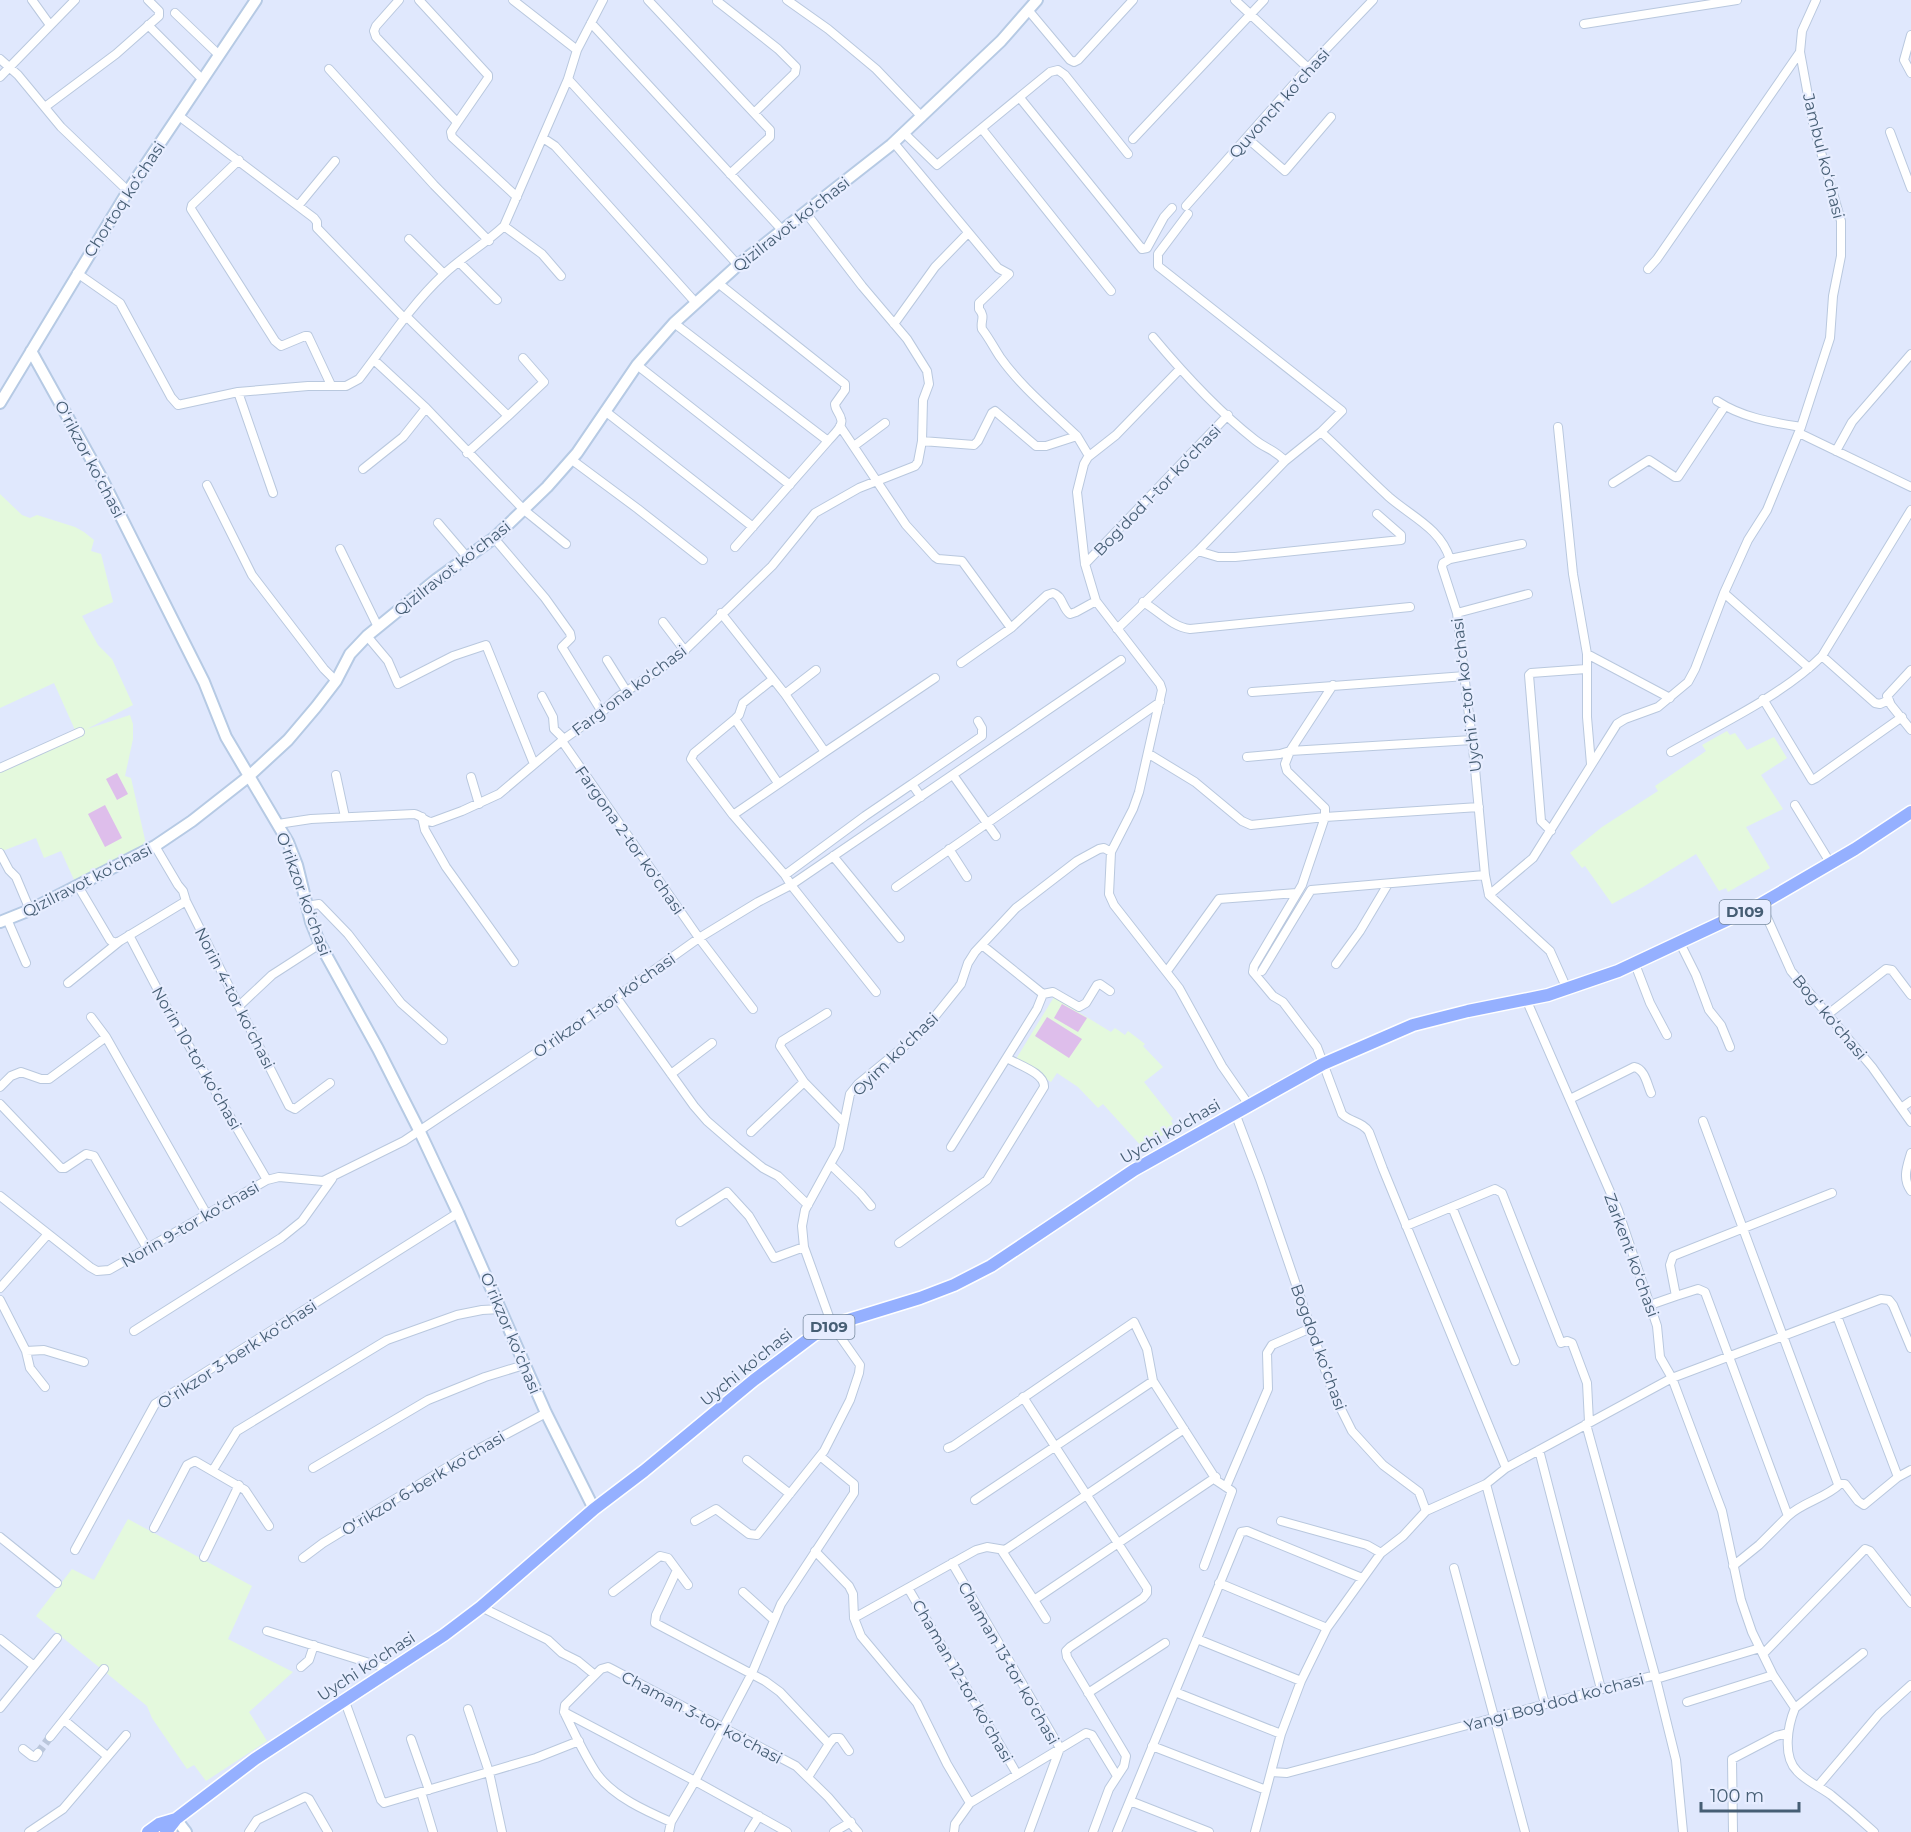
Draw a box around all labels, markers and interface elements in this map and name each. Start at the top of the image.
street label: Quvonch koʻchasi [1225,44,1334,162]
street label: Jambul koʻchasi [1799,90,1848,221]
street label: Chortoq koʻchasi [80,138,169,261]
street label: Qizilravot koʻchasi [729,173,853,276]
street label: Oʻrikzor koʻchasi [51,397,129,521]
street label: Bog'dod 1-tor koʻchasi [1090,421,1225,560]
street label: Qizilravot koʻchasi [390,517,514,620]
street label: Uychi 2-tor koʻchasi [1448,617,1485,773]
street label: Fargʻona koʻchasi [568,641,690,740]
street label: Fargona 2-tor koʻchasi [571,762,688,918]
street label: Oʻrikzor koʻchasi [272,830,335,959]
street label: Qizilravot koʻchasi [19,840,155,921]
road number: D109 [1720,900,1770,924]
street label: Norin 4-tor koʻchasi [191,924,279,1072]
street label: Oʻrikzor 1-tor koʻchasi [530,949,679,1062]
street label: Bogʻ koʻchasi [1789,971,1871,1064]
street label: Norin 10-tor koʻchasi [148,983,245,1133]
street label: Oyim koʻchasi [849,1009,942,1100]
street label: Uychi ko'chasi [1117,1095,1224,1168]
street label: Norin 9-tor koʻchasi [118,1177,262,1272]
street label: Zarkent koʻchasi [1600,1191,1663,1320]
street label: Oʻrikzor koʻchasi [476,1270,545,1397]
street label: Bogdod koʻchasi [1287,1281,1350,1413]
street label: Oʻrikzor 3-berk koʻchasi [154,1296,320,1413]
road number: D109 [804,1315,854,1339]
street label: Uychi ko'chasi [697,1325,796,1410]
street label: Oʻrikzor 6-berk koʻchasi [338,1427,508,1540]
street label: Chaman 13-tor koʻchasi [954,1578,1063,1748]
street label: Chaman 12-tor koʻchasi [908,1596,1017,1766]
street label: Uychi ko'chasi [314,1628,419,1705]
street label: Chaman 3-tor koʻchasi [618,1667,785,1768]
street label: Yangi Bogʻdod koʻchasi [1462,1669,1646,1736]
scale bar [1701,1775,1798,1813]
text: 100 m [1710,1785,1764,1807]

